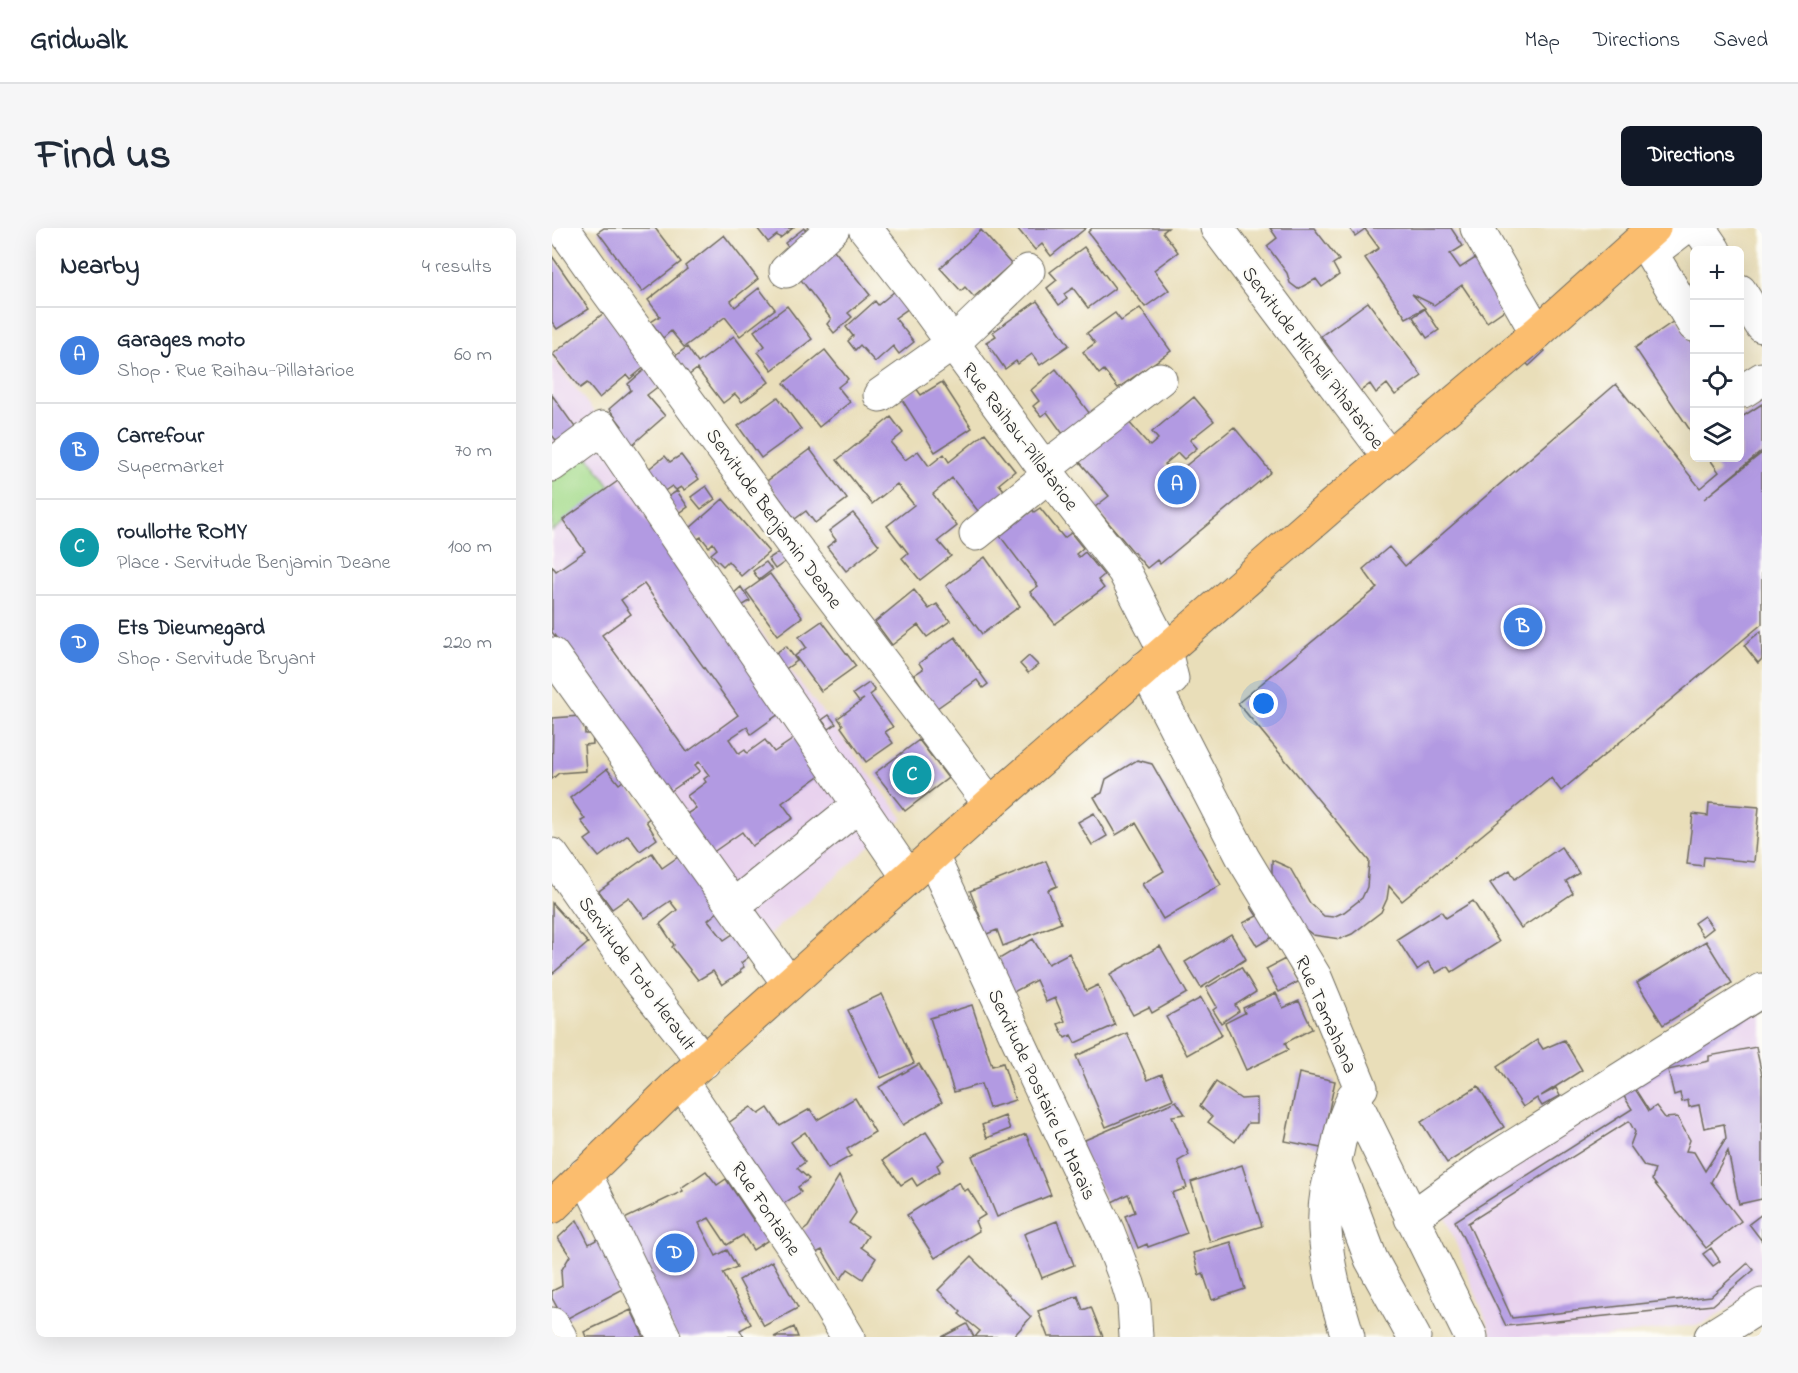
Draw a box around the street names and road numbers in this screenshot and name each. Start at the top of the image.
street label: Servitude Milcheli Pihatarioe [1234,261,1390,456]
street label: Rue Raihau-Pillatarioe [953,357,1085,518]
street label: Servitude Benjamin Deane [697,423,848,616]
street label: Servitude Toto Herault [570,891,702,1058]
street label: Rue Tamahana [1286,952,1364,1078]
street label: Servitude Postaire Le Marais [979,985,1102,1205]
street label: Rue Fontaine [723,1157,807,1262]

